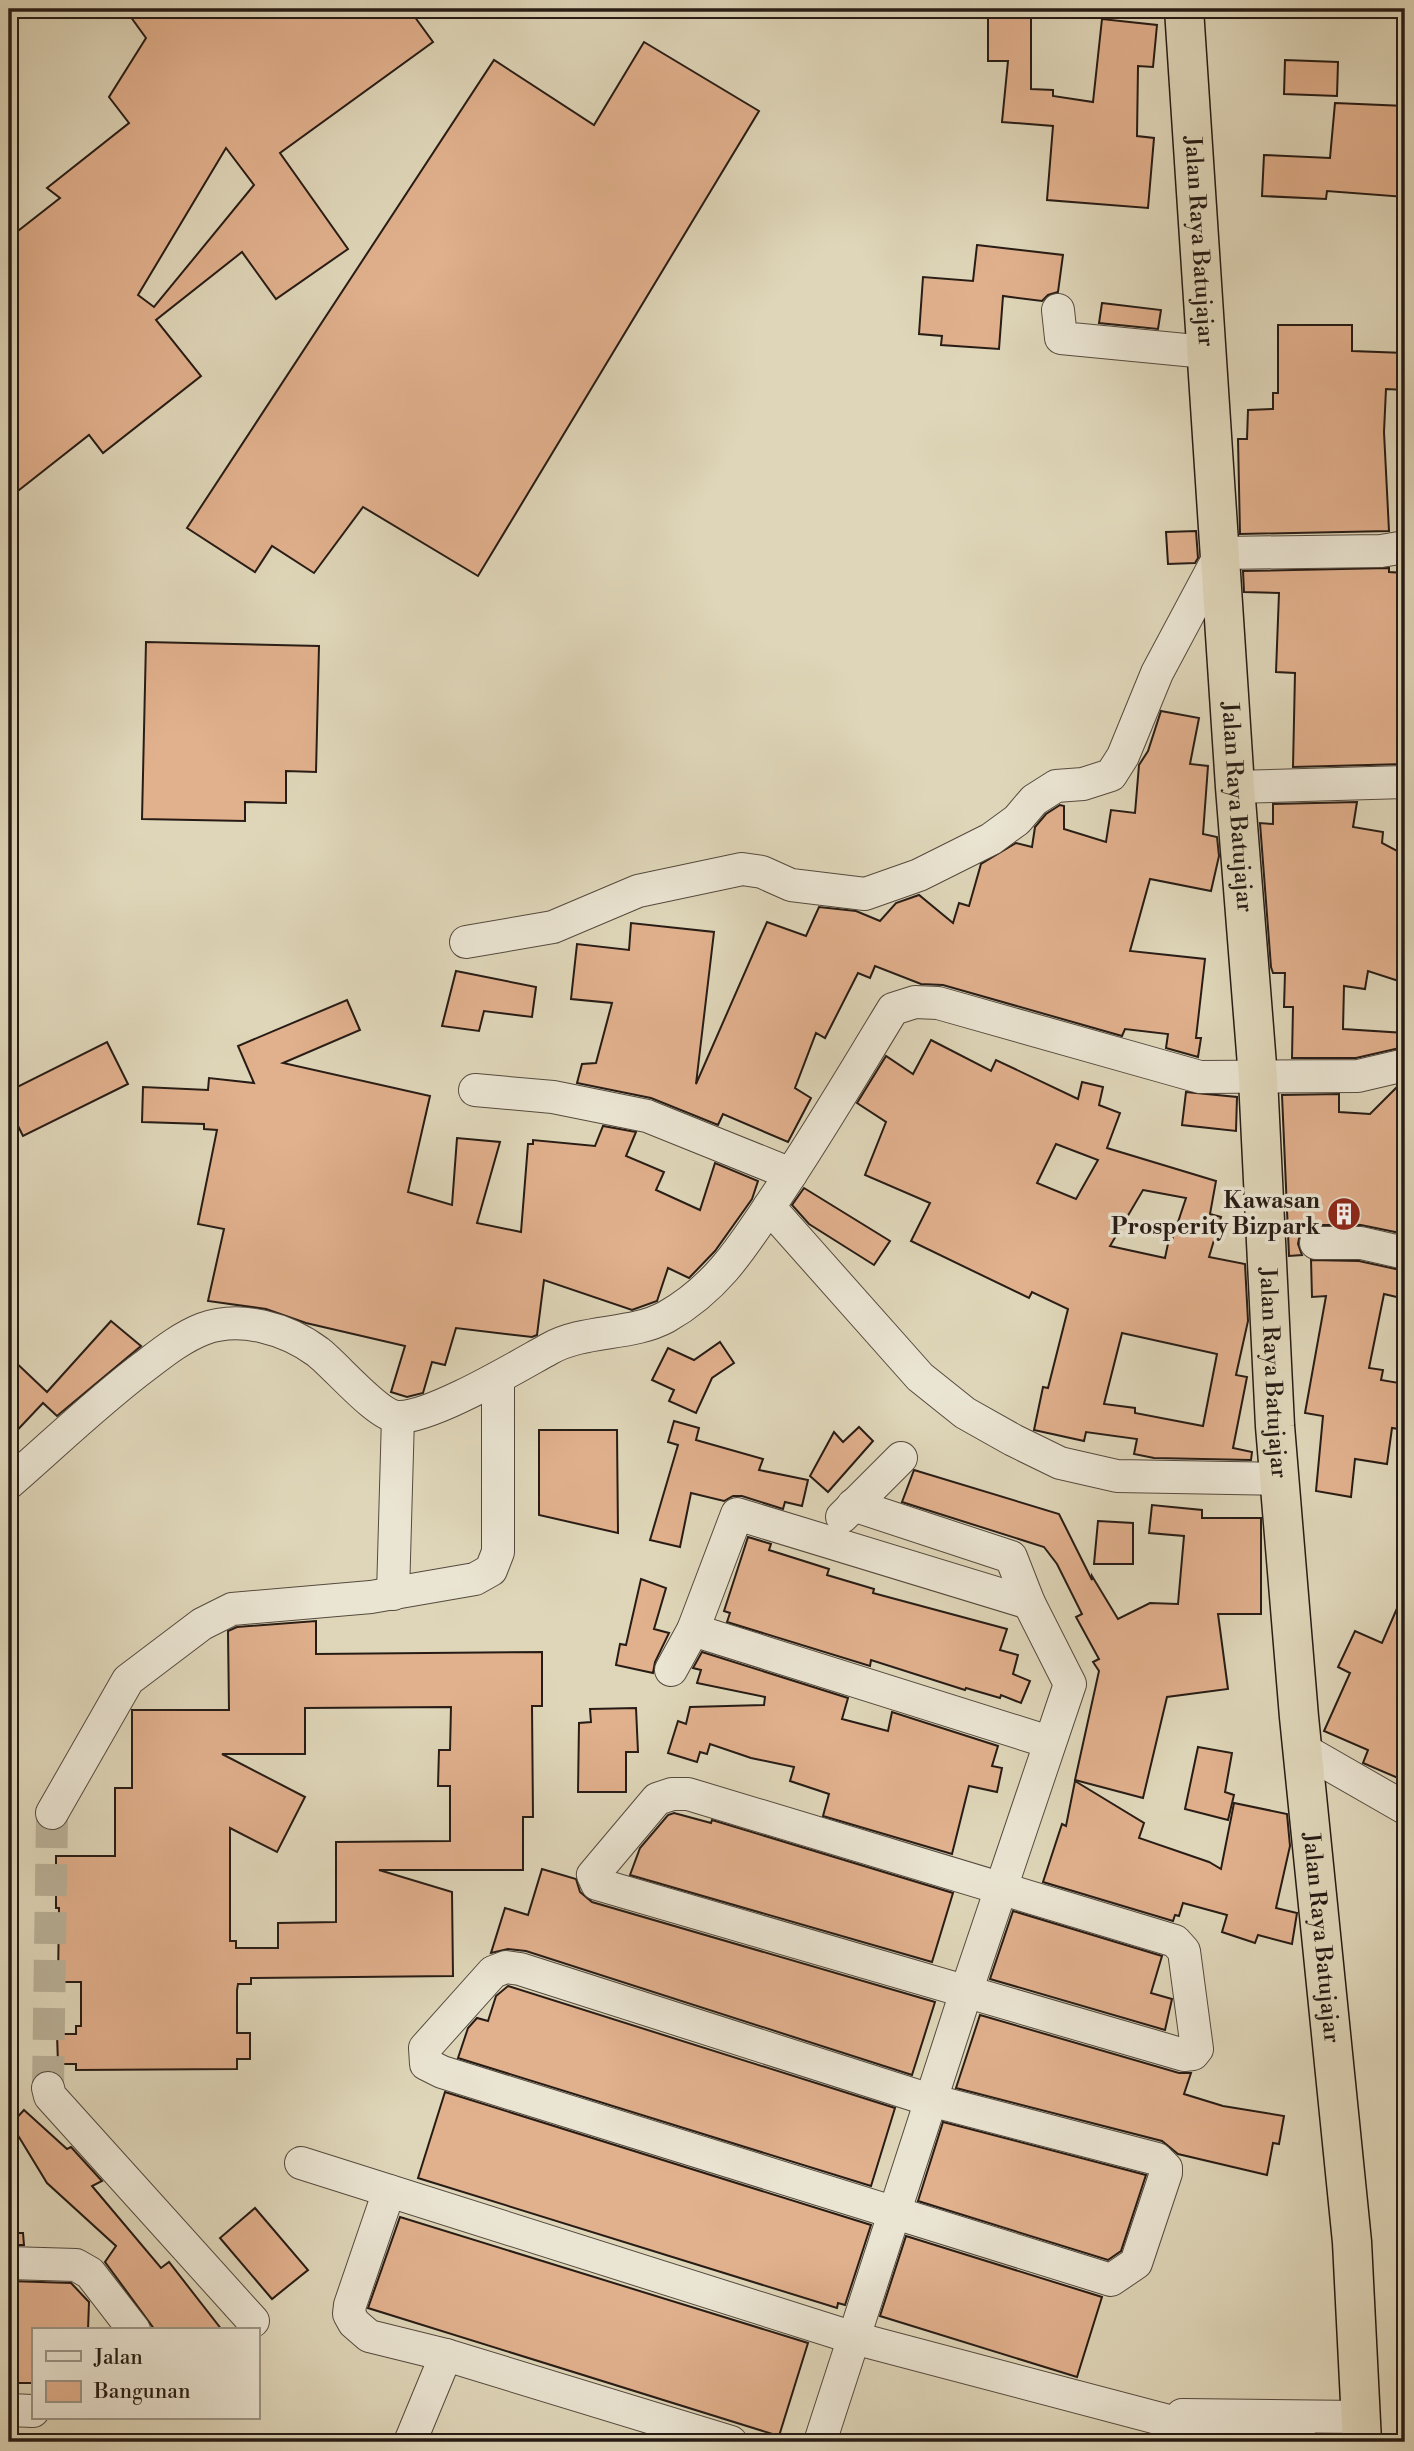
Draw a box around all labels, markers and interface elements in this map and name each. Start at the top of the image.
street label: Jalan Raya Batujajar [1178,134,1220,348]
street label: Jalan Raya Batujajar [1215,700,1259,914]
place label: Kawasan Prosperity Bizpark [1111,1187,1321,1241]
building icon: Kawasan Prosperity Bizpark [1325,1195,1363,1233]
street label: Jalan Raya Batujajar [1253,1266,1293,1480]
street label: Jalan Raya Batujajar [1297,1830,1346,2044]
legend [32,2328,259,2420]
text: Jalan [93,2345,143,2371]
text: Bangunan [93,2379,191,2405]

